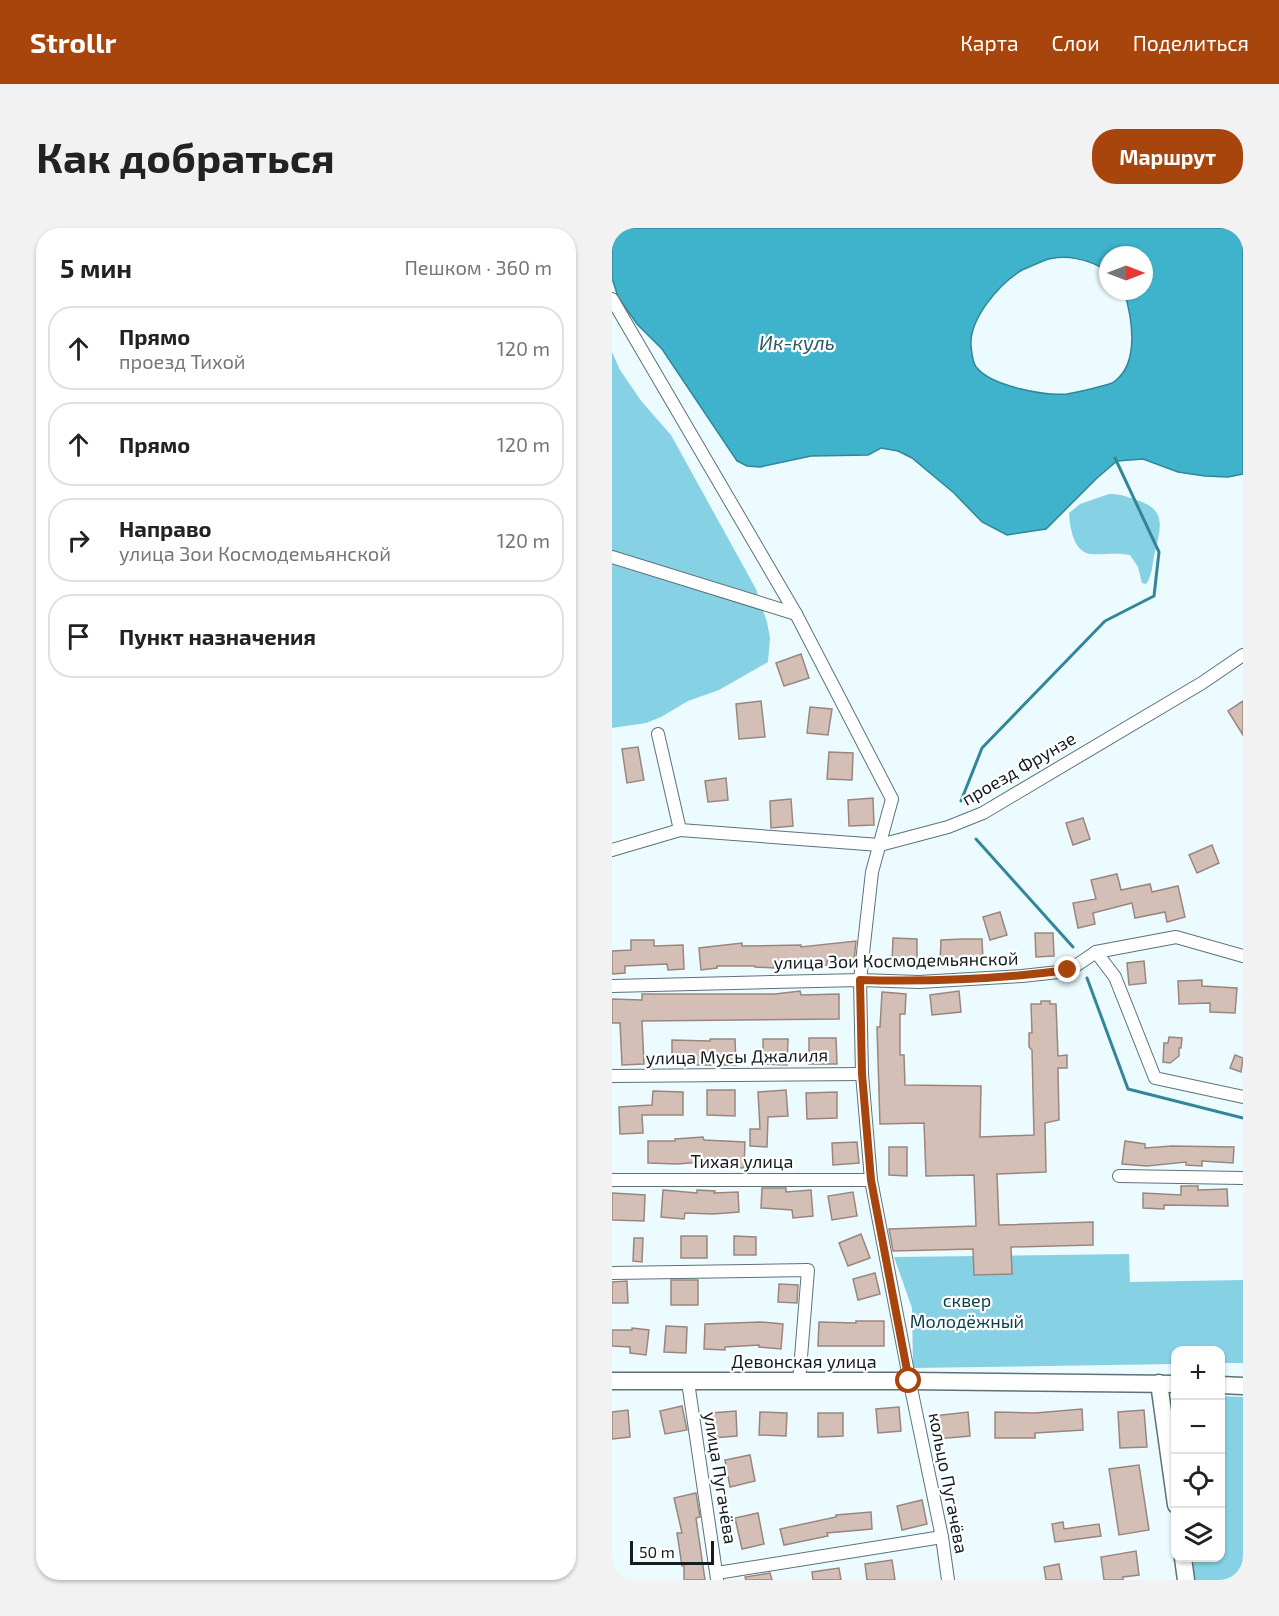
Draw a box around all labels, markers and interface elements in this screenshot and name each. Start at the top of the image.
text: Strollr [30,25,116,59]
text: Карта [960,30,1019,55]
text: Слои [1052,30,1100,55]
text: Поделиться [1133,30,1249,55]
button: Маршрут [1092,129,1243,184]
text: Как добраться [36,131,335,181]
north arrow [1099,246,1153,300]
text: 5 мин [60,252,132,283]
text: Пешком · 360 m [404,255,552,279]
text: Прямо [119,323,190,349]
water label: Ик-куль [759,330,835,354]
icon: ahead [62,332,95,365]
text: 120 m [497,336,550,360]
text: проезд Тихой [119,349,246,373]
icon: ahead [62,428,95,461]
text: Прямо [119,431,190,457]
text: 120 m [497,432,550,456]
text: Направо [119,515,212,541]
icon: right [62,524,95,557]
text: 120 m [497,528,550,552]
text: улица Зои Космодемьянской [119,541,391,565]
icon: arrive [62,620,95,653]
text: Пункт назначения [119,623,316,649]
street label: проезд Фрунзе [958,727,1079,810]
street label: улица Зои Космодемьянской [773,947,1019,973]
route end [1054,956,1080,982]
street label: улица Мусы Джалиля [646,1043,828,1069]
street label: Тихая улица [690,1150,794,1172]
park label: сквер Молодёжный [910,1289,1024,1332]
map controls [1171,1346,1225,1562]
button: + [1171,1346,1225,1400]
street label: Девонская улица [731,1350,877,1372]
route start [895,1367,921,1393]
button: − [1171,1400,1225,1454]
street label: улица Пугачёва [700,1410,742,1545]
street label: кольцо Пугачёва [925,1410,973,1555]
button: locate [1171,1454,1225,1508]
button: layers [1171,1508,1225,1562]
scale bar [630,1538,714,1566]
text: 50 m [639,1542,675,1561]

